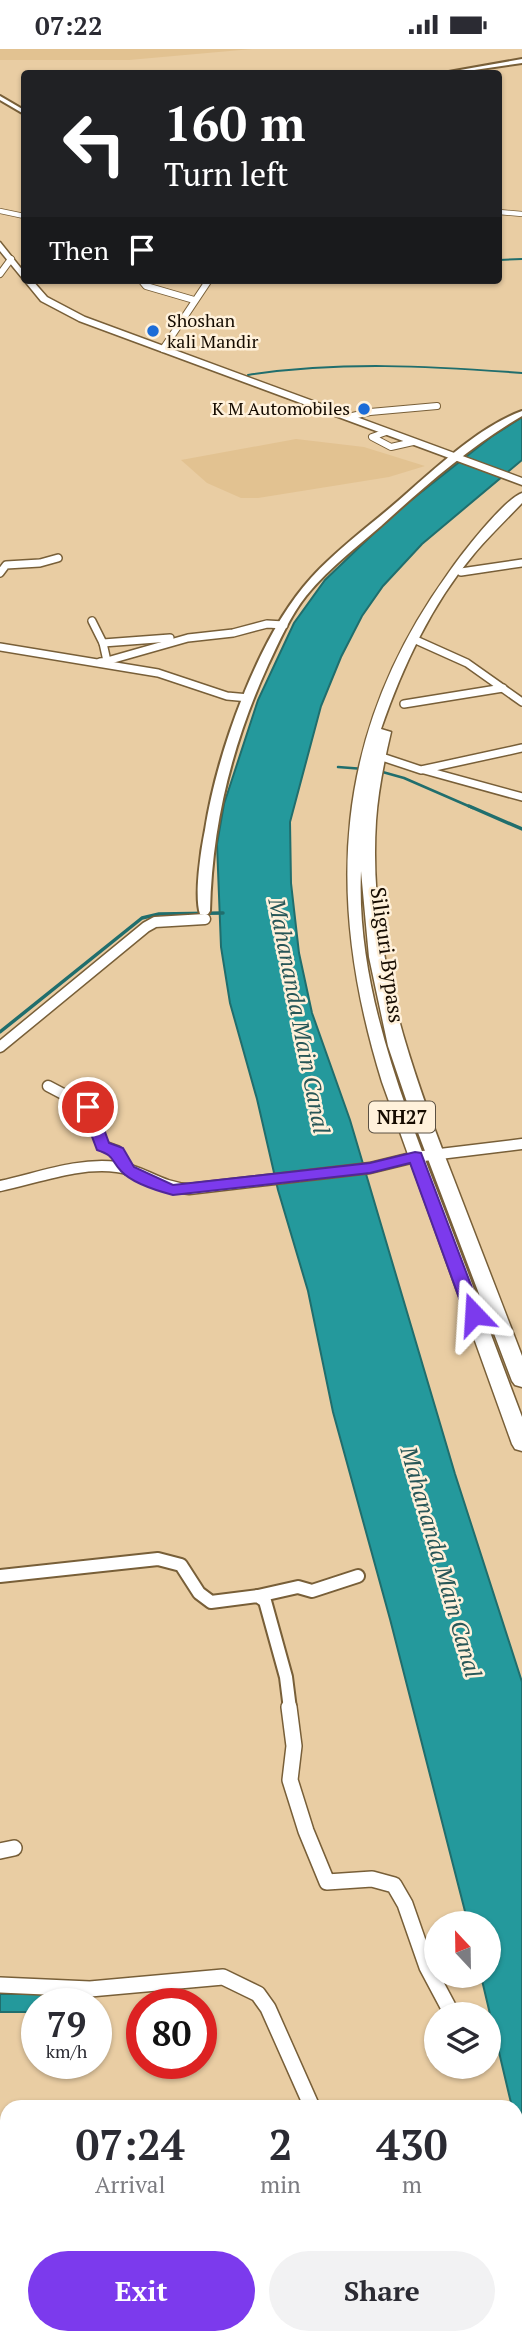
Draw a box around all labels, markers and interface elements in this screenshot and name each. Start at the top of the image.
text: 07:22 [35,8,103,42]
text: 160 m [164,90,306,155]
icon: left [49,98,140,189]
text: Turn left [164,153,288,195]
icon: arrive [123,231,161,269]
text: Then [49,233,109,267]
place label: Shoshan kali Mandir [167,308,258,353]
marker: Shoshan kali Mandir [145,323,161,339]
place label: K M Automobiles [212,396,350,420]
marker: K M Automobiles [356,401,372,417]
street label: Siliguri Bypass [365,885,411,1025]
water label: Mahananda Main Canal [261,895,338,1137]
pin [58,1077,118,1137]
icon: arrive [69,1088,107,1126]
road number: NH27 [369,1101,435,1133]
position arrow [437,1277,511,1351]
water label: Mahananda Main Canal [393,1442,490,1682]
north arrow [424,1911,500,1988]
map controls [424,1911,501,2079]
speed limit sign: 80 [126,1988,217,2079]
text: 79 [47,2001,86,2047]
button: layers [424,2002,501,2079]
text: km/h [46,2039,87,2063]
text: 07:24 [76,2116,185,2172]
text: 2 [269,2116,292,2172]
text: 430 [376,2116,447,2172]
text: Arrival [95,2169,165,2200]
text: min [260,2169,301,2200]
text: m [402,2169,422,2200]
button: Exit [28,2251,255,2331]
button: Share [269,2251,495,2331]

